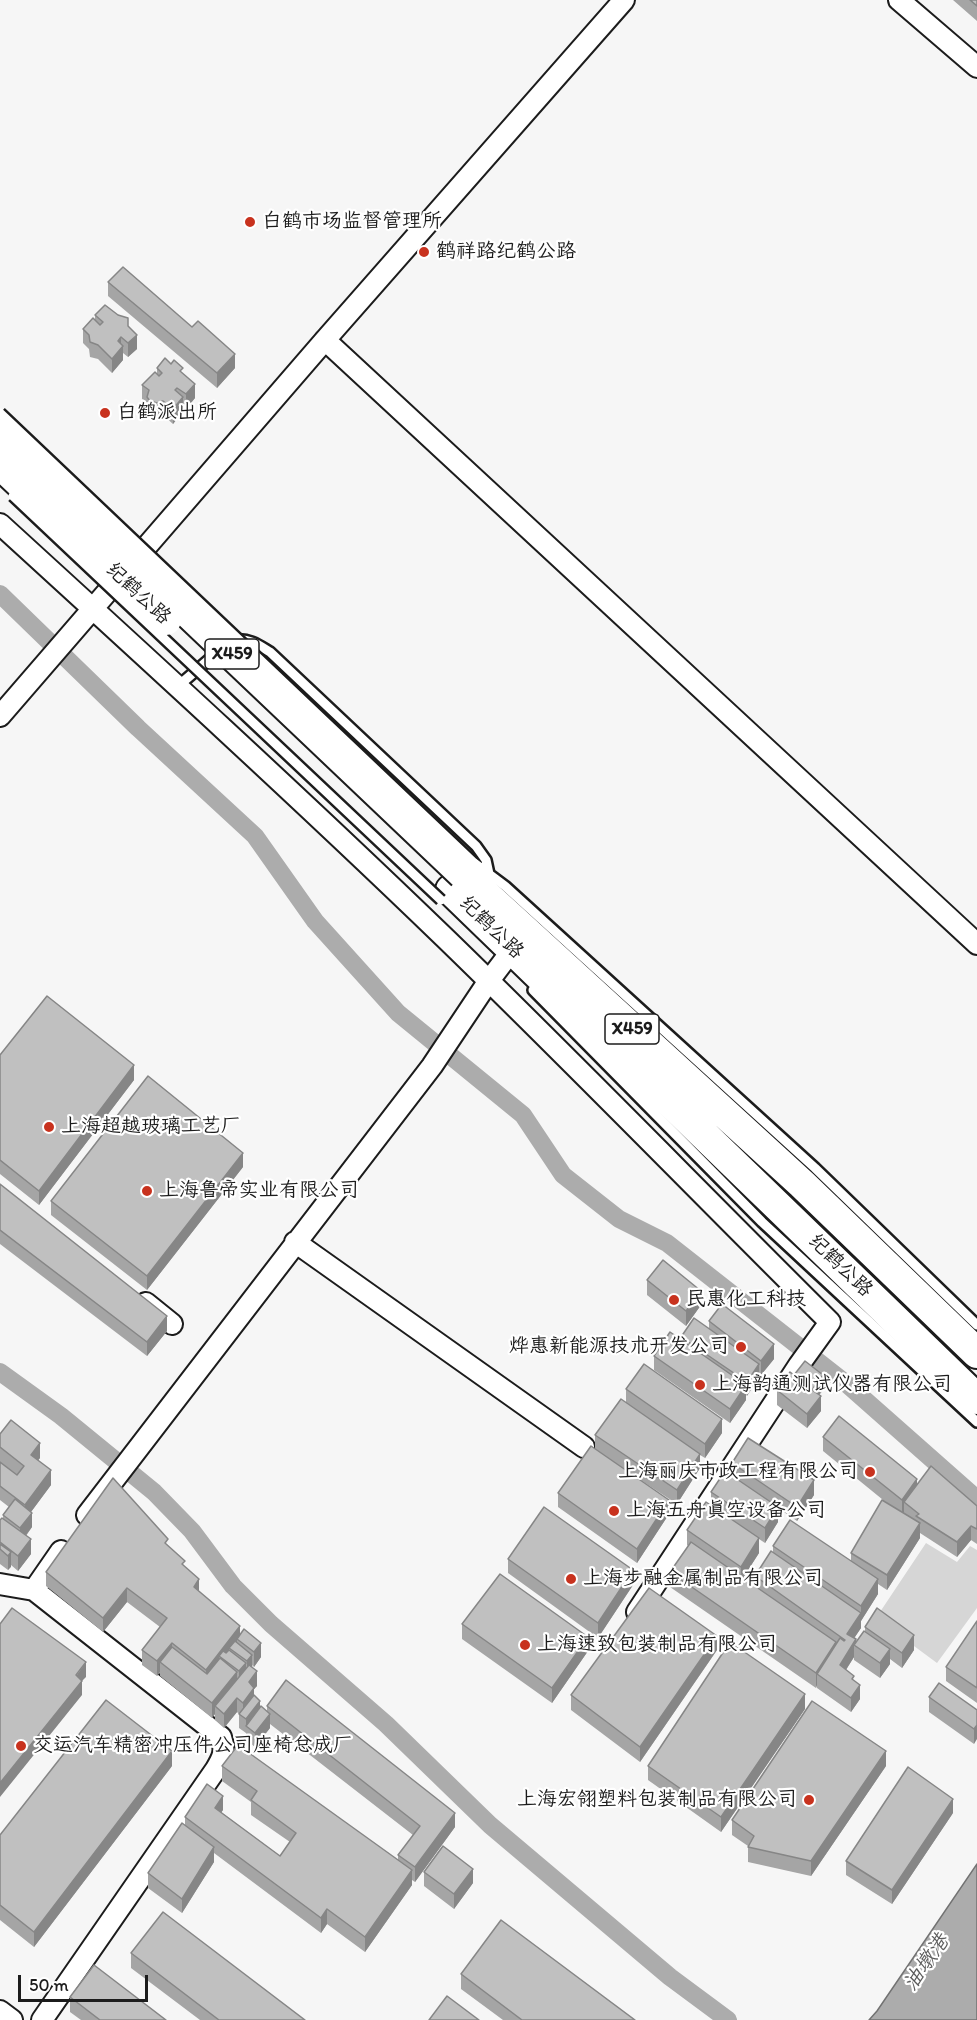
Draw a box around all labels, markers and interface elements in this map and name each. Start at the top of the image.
place label: 白鹤市场监督管理所 [262,210,442,234]
marker: 白鹤市场监督管理所 [243,215,257,229]
place label: 鹤祥路纪鹤公路 [436,240,576,264]
marker: 鹤祥路纪鹤公路 [417,245,431,259]
place label: 白鹤派出所 [117,401,217,425]
marker: 白鹤派出所 [98,406,112,420]
street label: 纪鹤公路 [101,558,175,630]
road number: X459 [205,639,259,669]
street label: 纪鹤公路 [454,892,528,964]
road number: X459 [605,1014,659,1044]
place label: 上海超越玻璃工艺厂 [61,1115,241,1139]
marker: 上海超越玻璃工艺厂 [42,1120,56,1134]
place label: 上海鲁帝实业有限公司 [159,1179,359,1203]
marker: 上海鲁帝实业有限公司 [140,1184,154,1198]
street label: 纪鹤公路 [803,1230,877,1302]
place label: 民惠化工科技 [686,1288,806,1312]
marker: 民惠化工科技 [667,1293,681,1307]
place label: 烨惠新能源技术开发公司 [509,1335,729,1359]
marker: 烨惠新能源技术开发公司 [734,1340,748,1354]
place label: 上海韵通测试仪器有限公司 [712,1373,952,1397]
marker: 上海韵通测试仪器有限公司 [693,1378,707,1392]
place label: 上海丽庆市政工程有限公司 [618,1460,858,1484]
marker: 上海丽庆市政工程有限公司 [863,1465,877,1479]
place label: 上海五舟真空设备公司 [626,1499,826,1523]
marker: 上海五舟真空设备公司 [607,1504,621,1518]
place label: 上海步融金属制品有限公司 [583,1567,823,1591]
marker: 上海步融金属制品有限公司 [564,1572,578,1586]
place label: 上海速致包装制品有限公司 [537,1633,777,1657]
marker: 上海速致包装制品有限公司 [518,1638,532,1652]
place label: 交运汽车精密冲压件公司座椅总成厂 [33,1734,353,1758]
marker: 交运汽车精密冲压件公司座椅总成厂 [14,1739,28,1753]
place label: 上海宏翎塑料包装制品有限公司 [517,1788,797,1812]
marker: 上海宏翎塑料包装制品有限公司 [802,1793,816,1807]
water label: 油墩港 [899,1930,955,1996]
scale bar [21,1963,152,2001]
text: 50 m [29,1974,69,1996]

